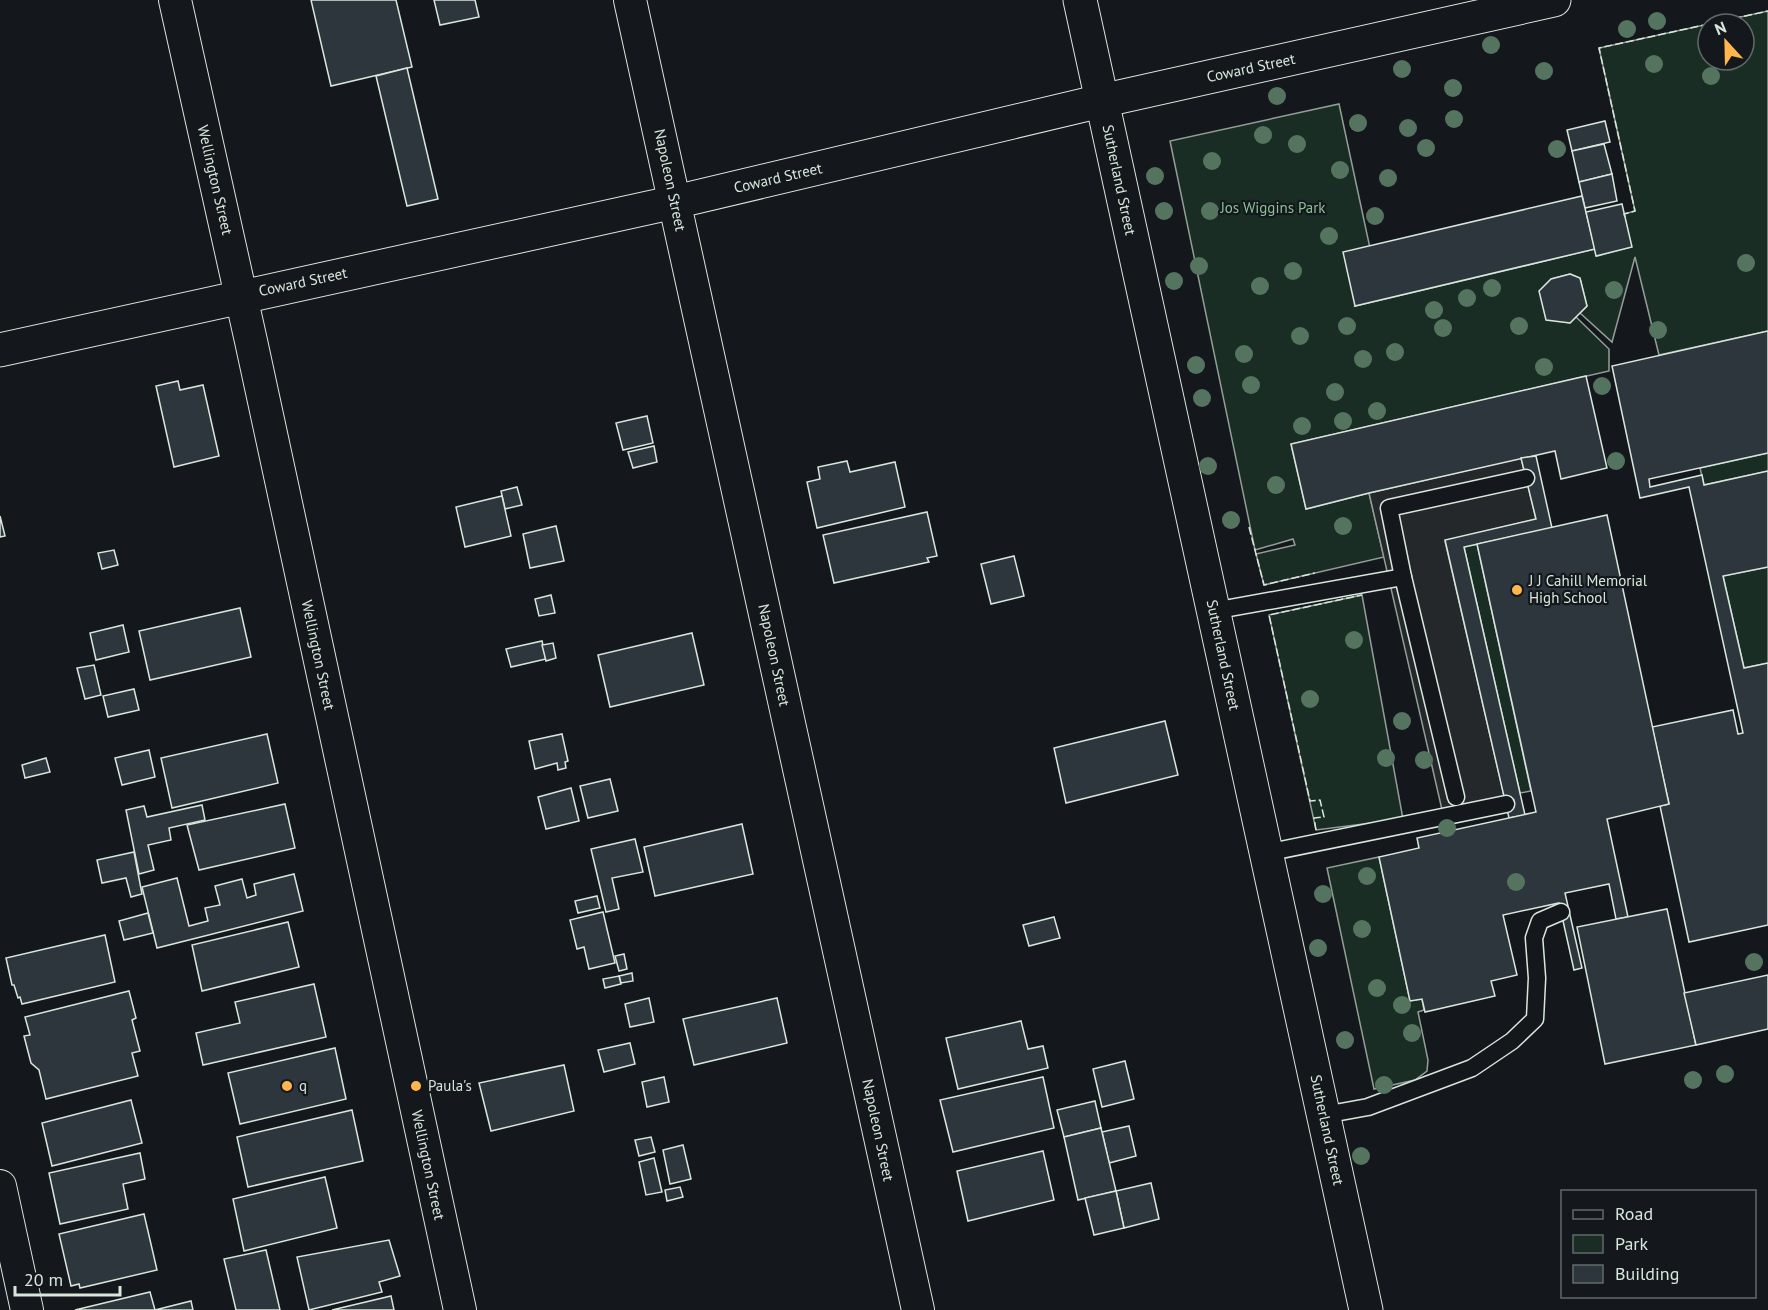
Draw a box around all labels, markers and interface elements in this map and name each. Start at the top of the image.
north arrow [1696,12,1756,72]
text: N [1712,17,1729,39]
street label: Coward Street [1205,49,1297,86]
street label: Wellington Street [194,123,237,237]
street label: Sutherland Street [1099,123,1140,237]
street label: Napoleon Street [650,127,691,233]
street label: Coward Street [732,158,824,197]
park label: Jos Wiggins Park [1219,198,1326,217]
street label: Coward Street [257,263,349,300]
place label: J J Cahill Memorial High School [1528,571,1648,607]
marker: J J Cahill Memorial High School [1510,583,1524,597]
street label: Wellington Street [298,598,339,712]
street label: Sutherland Street [1203,598,1244,712]
street label: Napoleon Street [754,602,795,708]
street label: Sutherland Street [1307,1073,1348,1187]
place label: q [299,1076,307,1095]
place label: Paula's [428,1076,472,1095]
street label: Napoleon Street [858,1077,899,1183]
marker: q [280,1079,294,1093]
marker: Paula's [409,1079,423,1093]
street label: Wellington Street [408,1108,449,1222]
legend [1561,1190,1756,1298]
text: Road [1615,1202,1653,1225]
text: Park [1615,1232,1648,1255]
scale bar [15,1259,120,1297]
text: Building [1615,1262,1679,1285]
text: 20 m [24,1268,63,1291]

